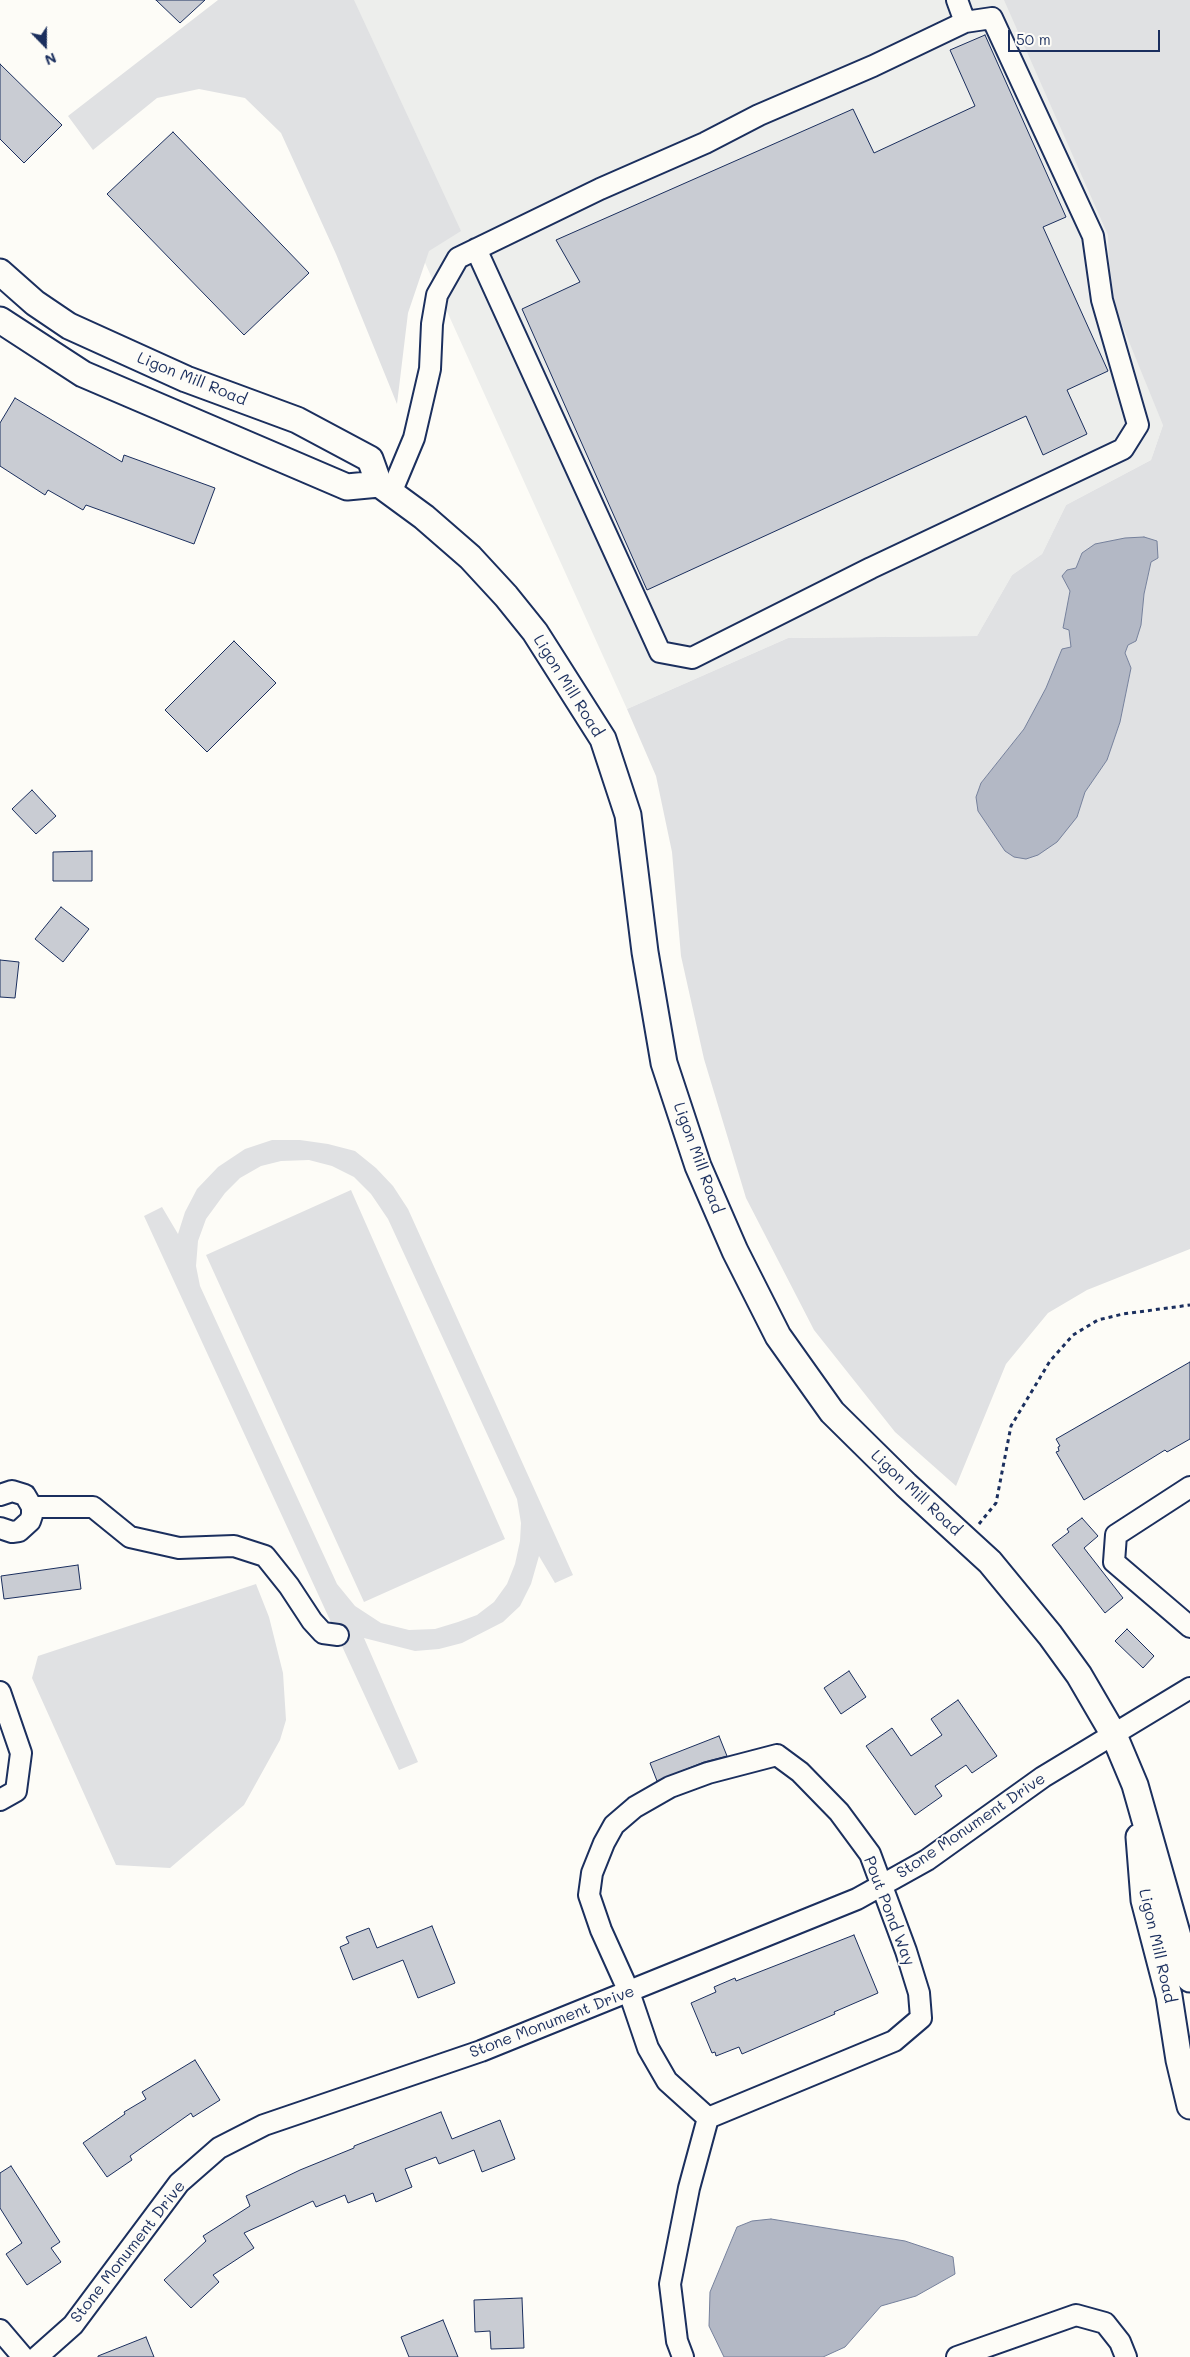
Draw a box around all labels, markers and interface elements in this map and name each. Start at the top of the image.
north arrow [20,20,70,70]
scale bar [1010,20,1162,52]
text: 50 m [1016,29,1051,49]
text: N [42,49,59,70]
street label: Ligon Mill Road [134,348,250,410]
street label: Ligon Mill Road [529,631,607,741]
street label: Ligon Mill Road [669,1100,727,1216]
street label: Ligon Mill Road [867,1446,965,1540]
street label: Stone Monument Drive [893,1769,1049,1883]
street label: Pout Pond Way [859,1853,919,1969]
street label: Ligon Mill Road [1135,1887,1179,2005]
street label: Stone Monument Drive [467,1982,637,2062]
street label: Stone Monument Drive [66,2177,190,2327]

